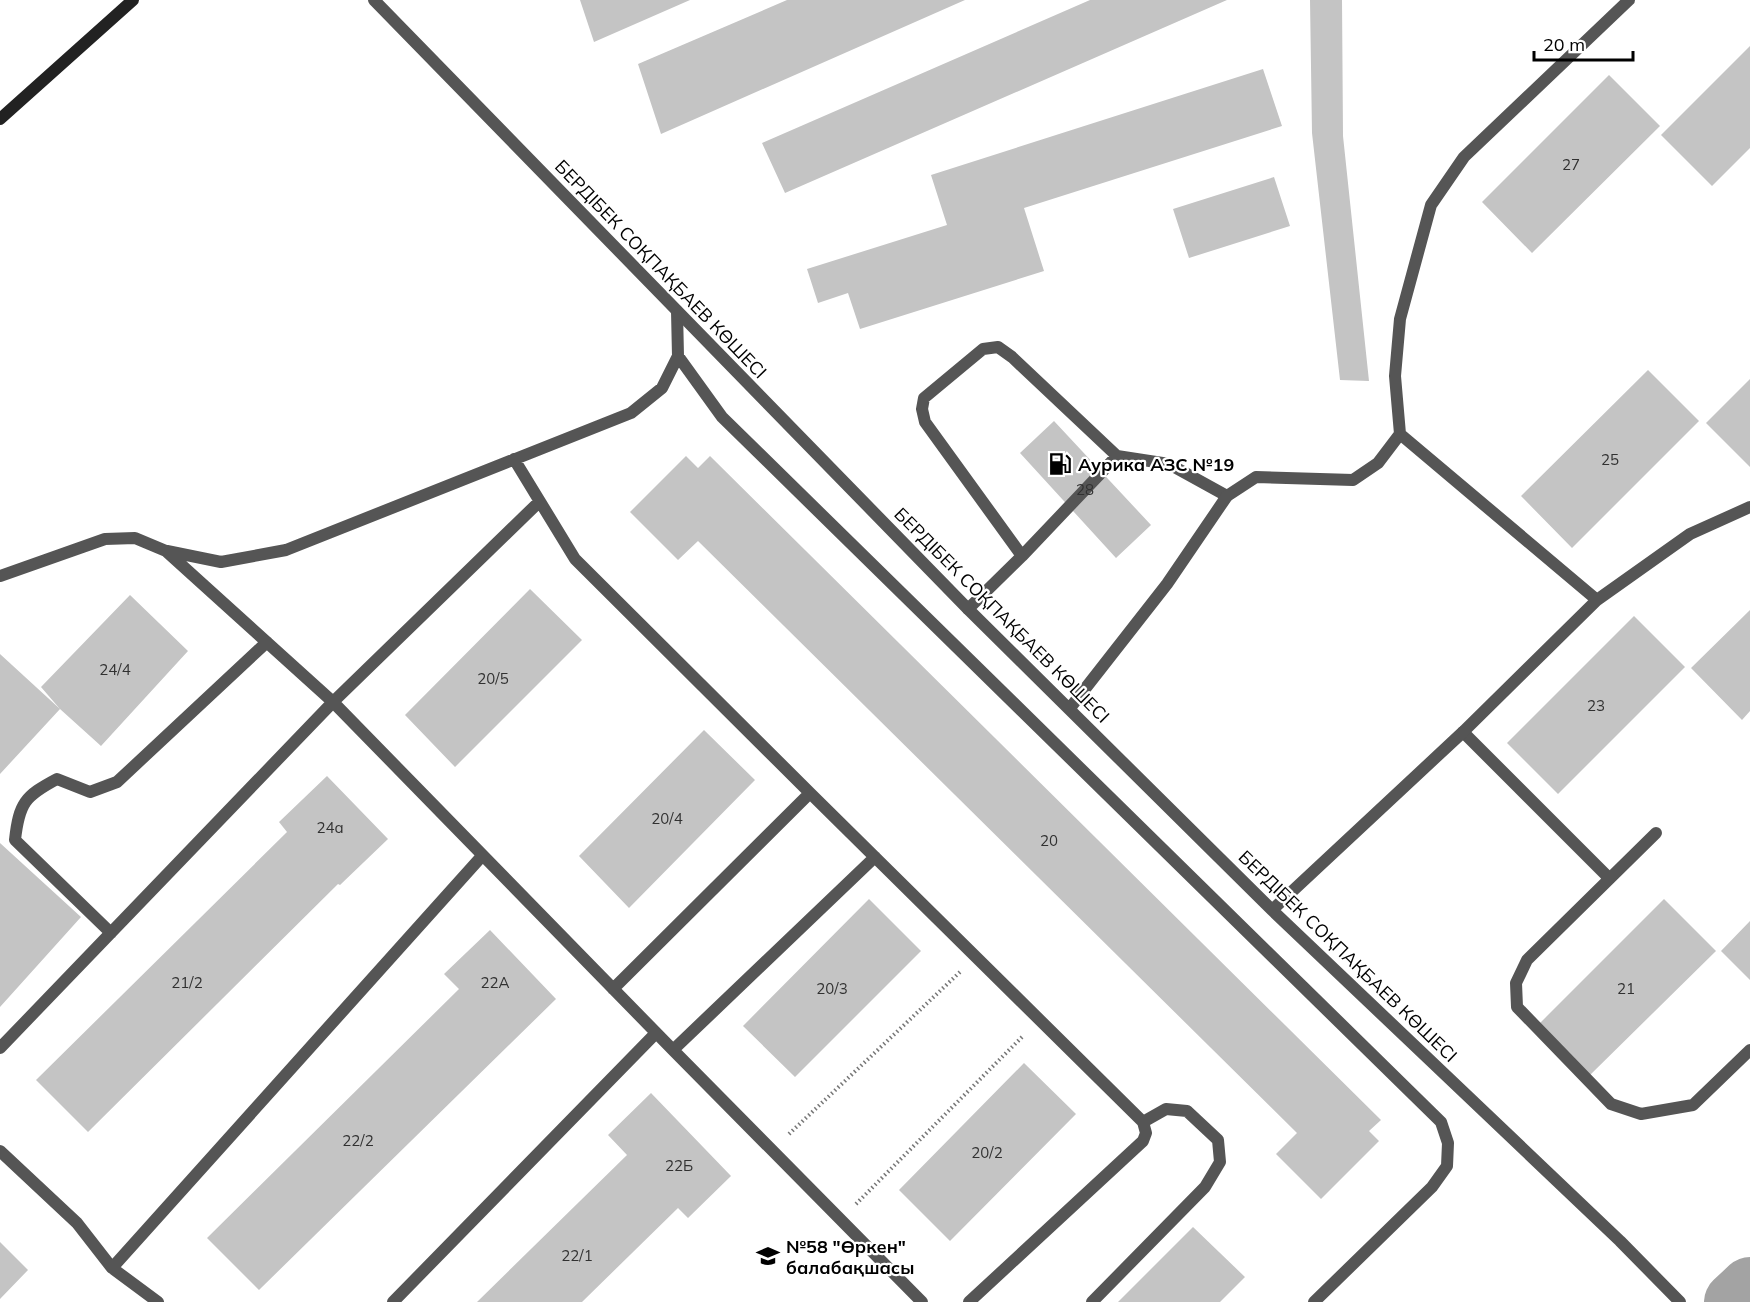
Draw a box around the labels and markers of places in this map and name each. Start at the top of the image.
fuel station icon: Аурика АЗС №19 [1047,451,1073,477]
place label: Аурика АЗС №19 [1078,453,1234,476]
place label: №58 "Өркен" балабақшасы [786,1235,914,1279]
school or university icon: №58 "Өркен" балабақшасы [755,1243,781,1269]

